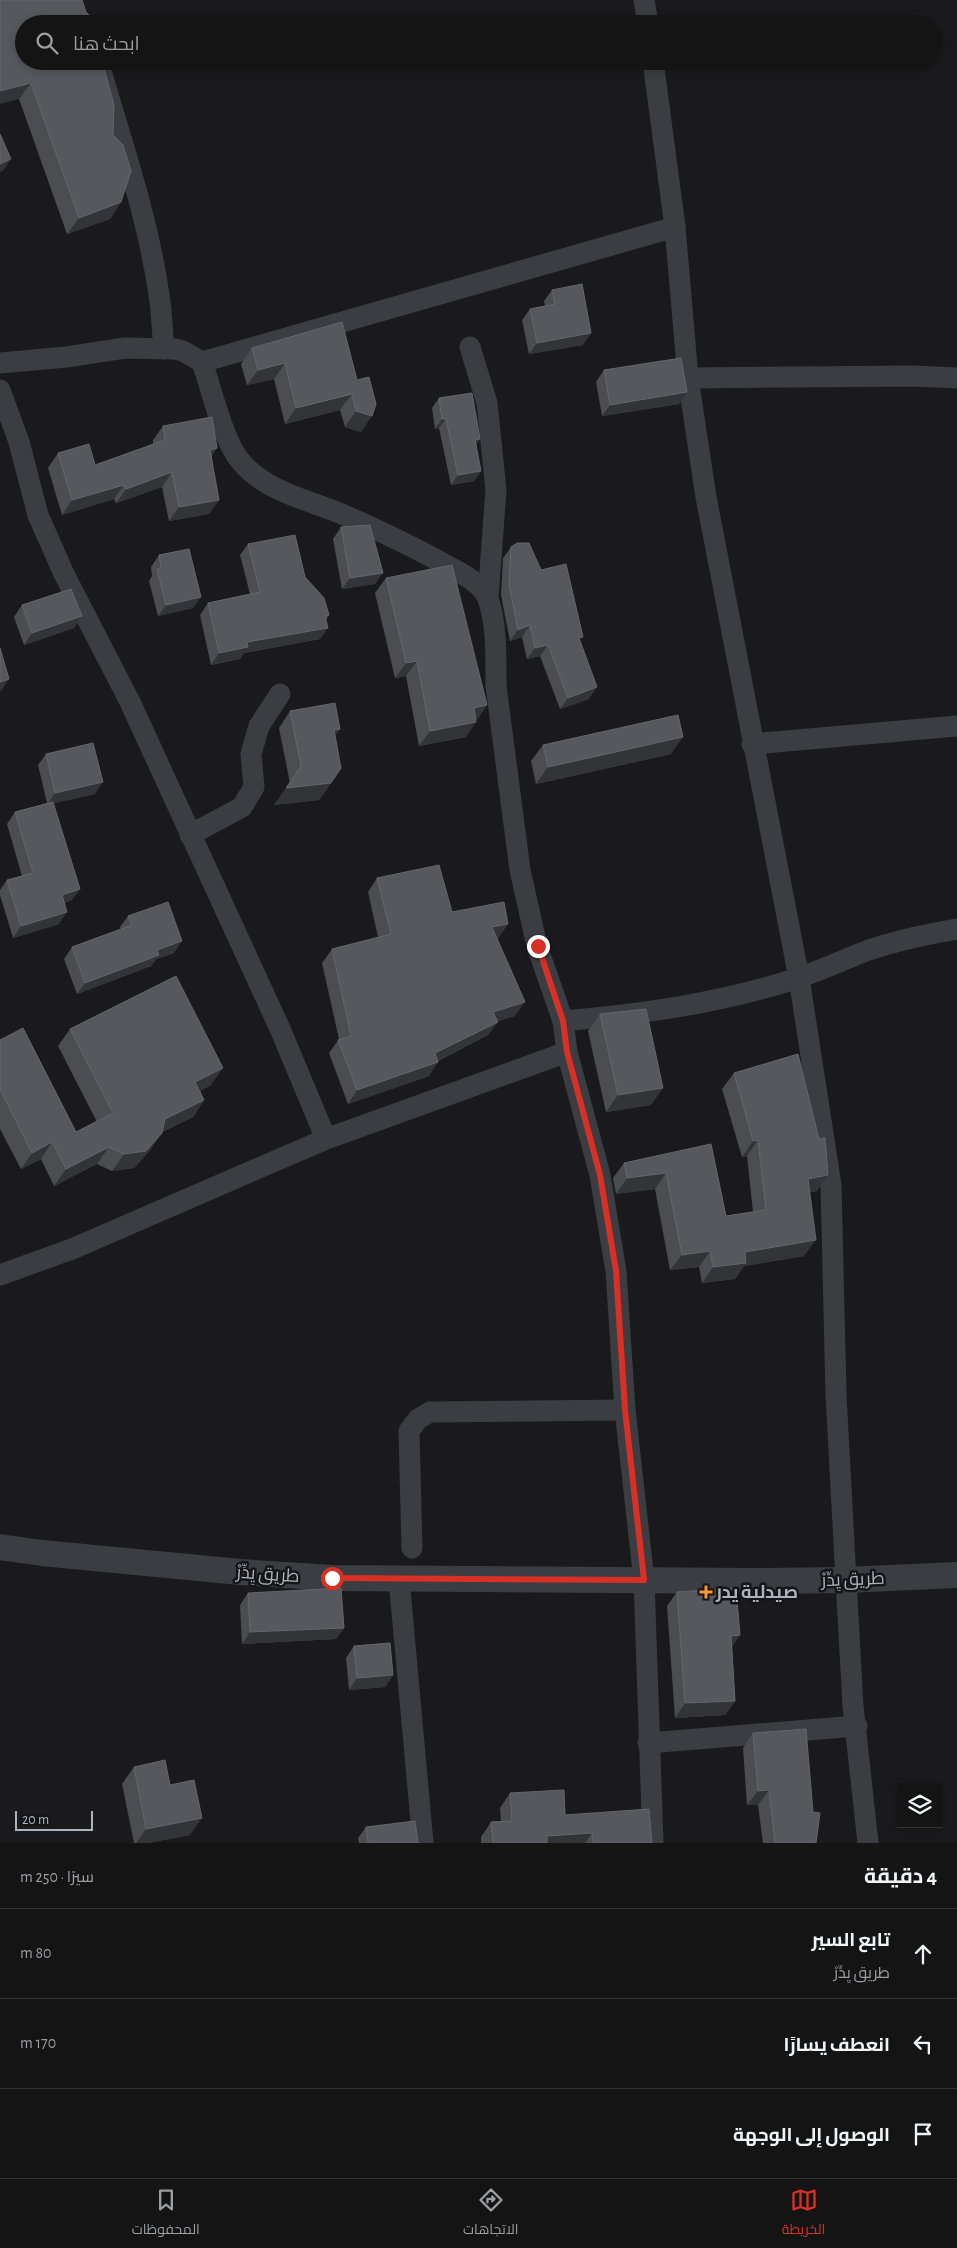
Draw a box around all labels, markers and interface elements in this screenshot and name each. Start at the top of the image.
search box [15,15,942,70]
icon: search [33,29,61,57]
text: ابحث هنا [73,35,140,54]
route end [527,935,550,958]
street label: طريق يِدِّرْ [235,1562,300,1588]
route start [321,1567,344,1590]
street label: طريق يِدِّرْ [820,1568,885,1592]
place label: صيدلية يدر [715,1584,798,1602]
marker: صيدلية يدر [700,1586,712,1598]
map controls [897,1783,942,1828]
button: layers [897,1783,942,1828]
scale bar [15,1808,92,1831]
text: 20 m [22,1813,49,1827]
text: 4 دقيقة [864,1866,937,1887]
text: سيرًا · 250 m [20,1869,94,1885]
text: تابع السير [812,1931,890,1950]
icon: ahead [909,1940,937,1968]
text: 80 m [20,1945,52,1961]
text: طريق يِدِّرْ [834,1965,890,1981]
icon: left [909,2030,937,2058]
text: 170 m [20,2035,56,2051]
text: انعطف يسارًا [784,2036,890,2055]
icon: arrive [909,2120,937,2148]
text: الوصول إلى الوجهة [733,2126,890,2145]
tab: المحفوظات [132,2186,200,2242]
tab: الاتجاهات [463,2186,518,2242]
tab: الخريطة [782,2186,825,2242]

